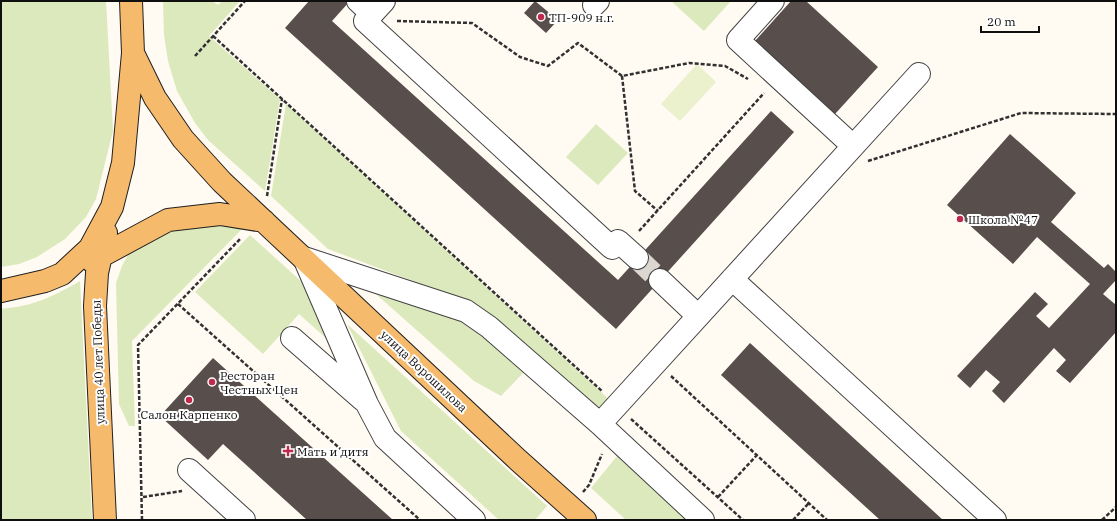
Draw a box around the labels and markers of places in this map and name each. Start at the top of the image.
place label: ТП-909 н.г. [549,10,614,25]
marker: ТП-909 н.г. [536,12,546,22]
place label: Школа №47 [968,212,1038,227]
marker: Школа №47 [955,214,965,224]
place label: Ресторан Честных Цен [220,368,298,397]
marker: Ресторан Честных Цен [207,377,217,387]
marker: Салон Карпенко [184,395,194,405]
place label: Салон Карпенко [141,407,238,422]
place label: Мать и дитя [297,444,369,459]
marker: Мать и дитя [282,445,294,457]

